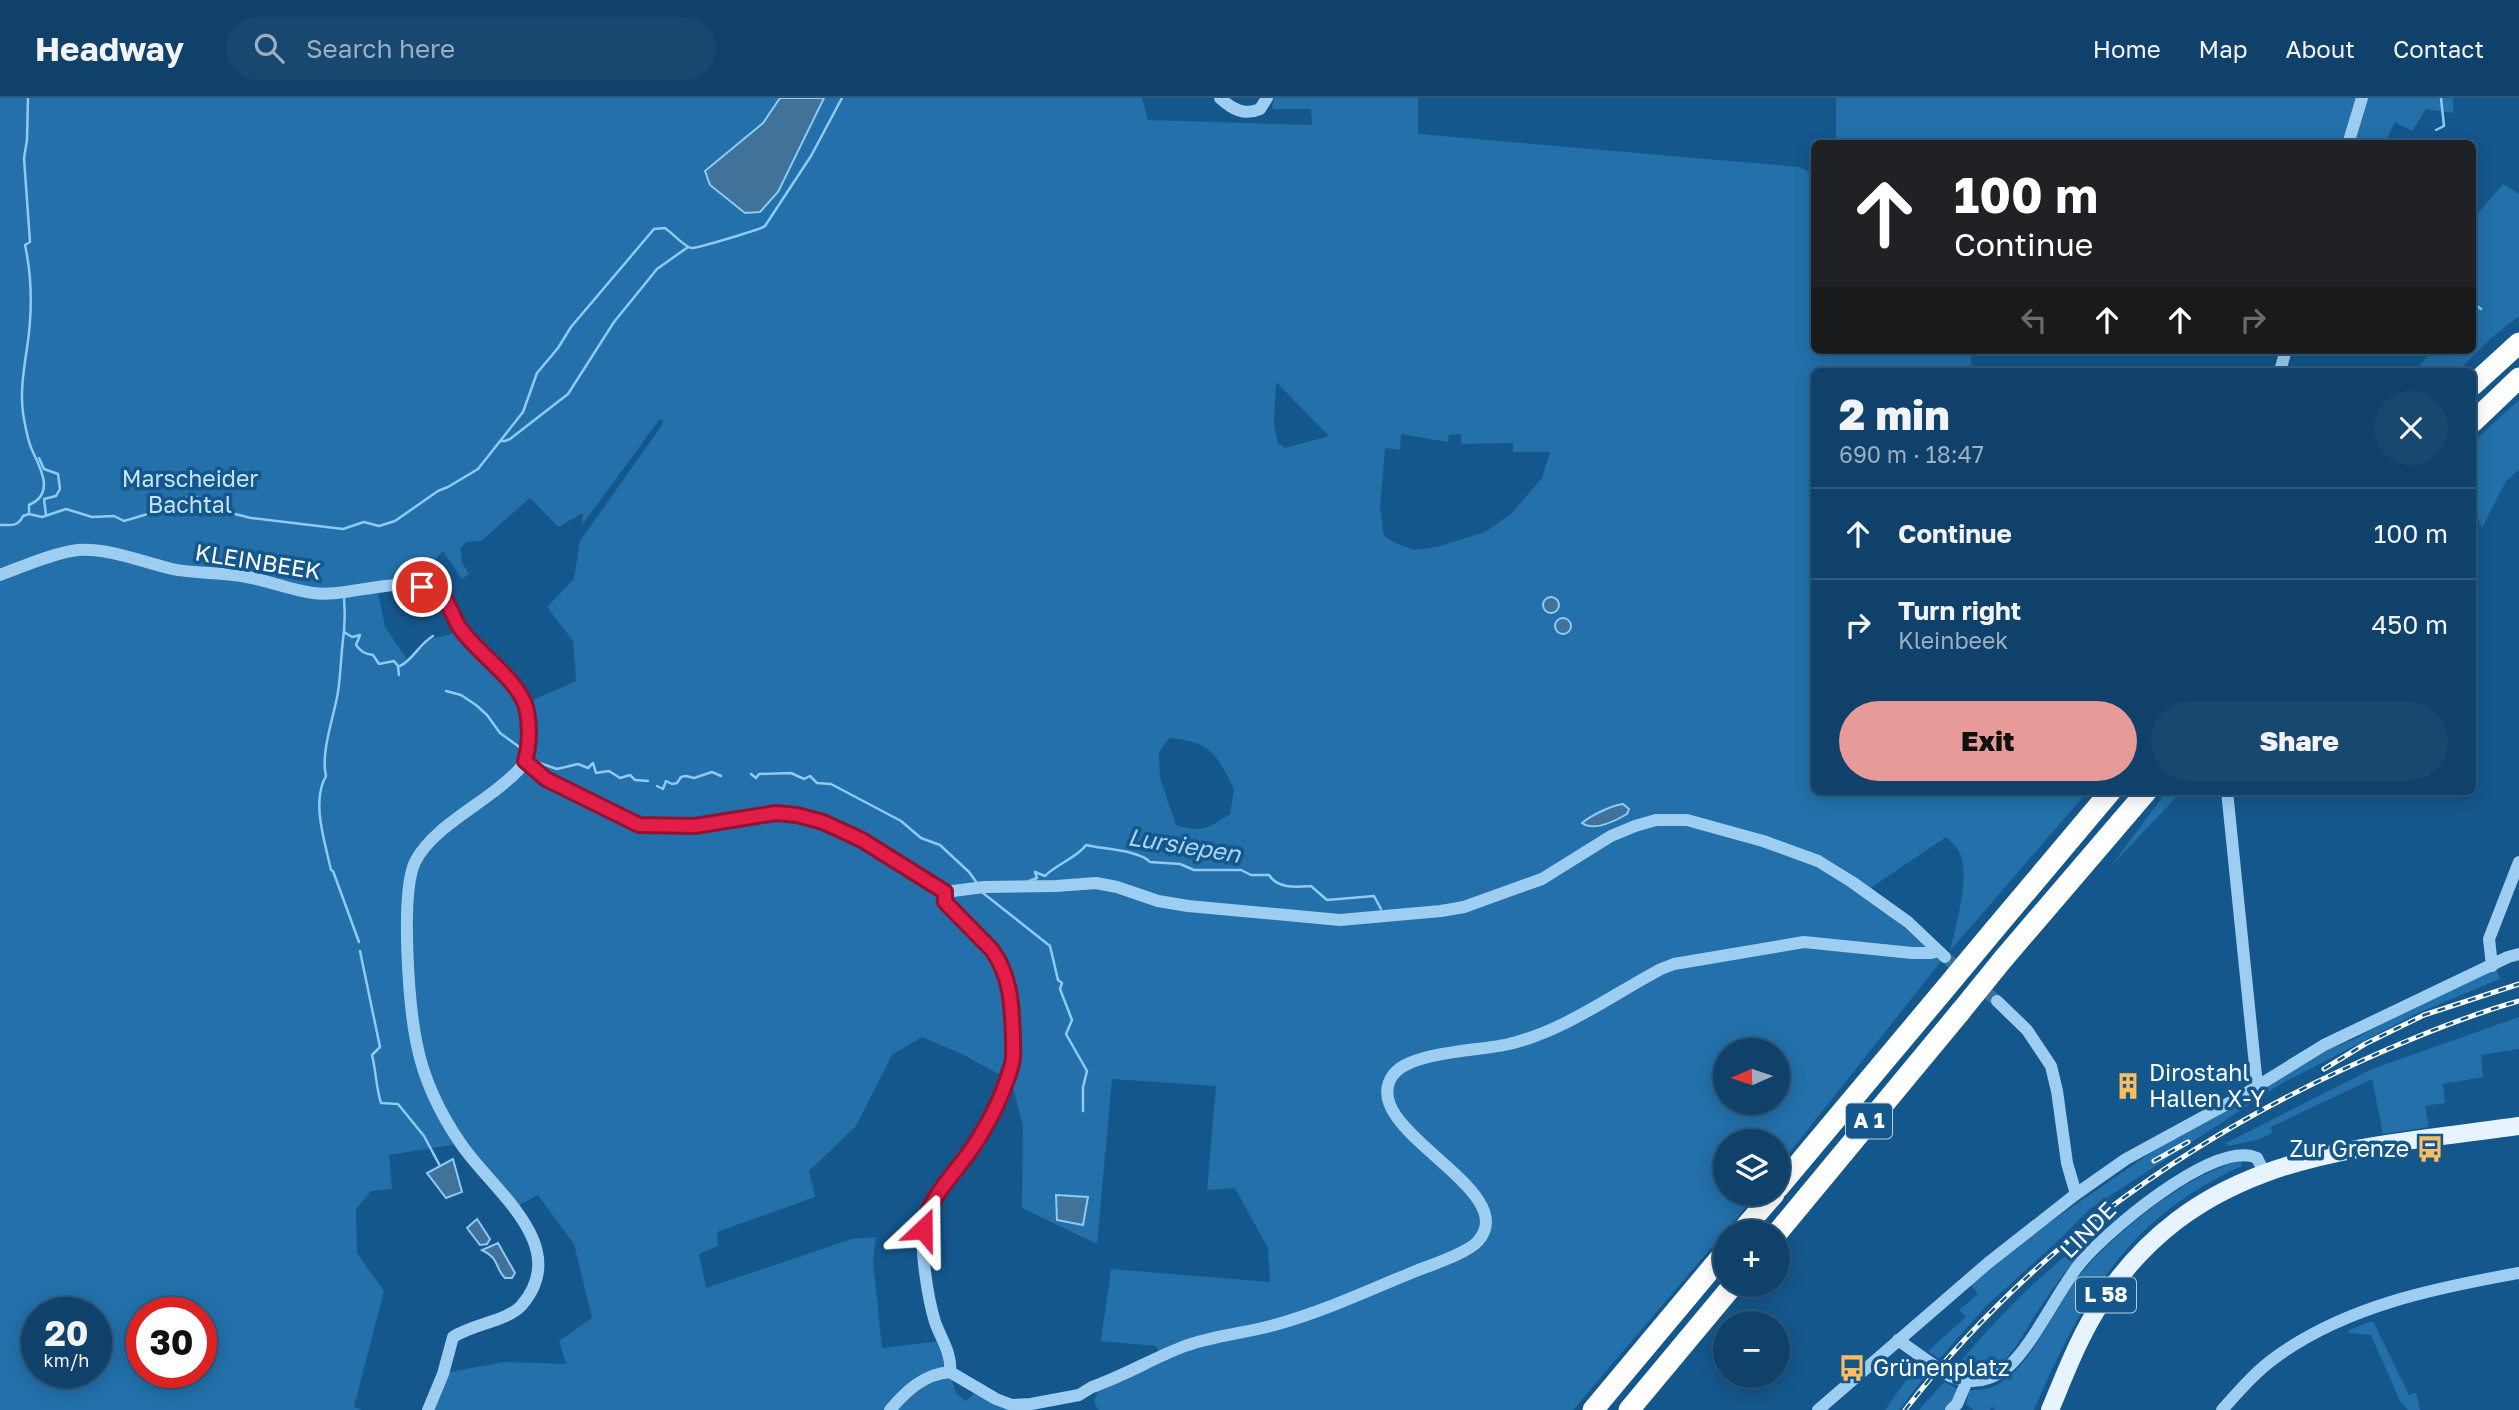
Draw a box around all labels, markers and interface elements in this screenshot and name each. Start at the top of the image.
search box [226,17,716,80]
text: Headway [35,29,184,68]
icon: search [250,29,288,67]
text: Search here [306,33,455,64]
text: Home [2093,34,2161,63]
text: Map [2199,34,2248,63]
text: About [2286,34,2355,63]
text: Contact [2393,34,2484,63]
text: 100 m [1954,165,2098,224]
icon: ahead [1839,168,1930,259]
text: Continue [1954,225,2093,263]
icon: left [2015,301,2053,339]
icon: ahead [2088,301,2126,339]
icon: ahead [2161,301,2199,339]
icon: right [2234,301,2272,339]
text: 2 min [1839,389,1950,439]
button: close [2374,391,2448,465]
text: 690 m · 18:47 [1839,440,1984,468]
park label: Marscheider Bachtal [122,464,258,518]
icon: ahead [1839,515,1877,553]
text: Continue [1898,518,2012,549]
text: 100 m [2374,518,2448,549]
street label: KLEINBEEK [193,537,323,585]
pin [392,557,452,617]
icon: arrive [403,568,441,606]
text: Turn right [1898,595,2021,626]
icon: right [1839,606,1877,644]
text: 450 m [2371,609,2448,640]
text: Kleinbeek [1898,626,2008,654]
button: Exit [1839,701,2137,781]
button: Share [2151,701,2448,781]
water label: Lursiepen [1126,821,1244,868]
north arrow [1713,1038,1790,1115]
map controls [1713,1038,1790,1388]
place label: Dirostahl Hallen X-Y [2149,1058,2265,1112]
building icon: Dirostahl Hallen X-Y [2113,1071,2143,1101]
road number: A 1 [1846,1104,1892,1138]
button: layers [1713,1129,1790,1206]
place label: Zur Grenze [2290,1134,2409,1162]
bus stop icon: Zur Grenze [2415,1134,2445,1164]
position arrow [886,1192,960,1266]
street label: LINDE [2053,1195,2121,1263]
button: + [1713,1220,1790,1297]
road number: L 58 [2076,1278,2136,1312]
speed limit sign: 30 [126,1297,217,1388]
button: − [1713,1311,1790,1388]
text: 20 [44,1312,89,1354]
text: km/h [44,1349,89,1371]
bus stop icon: Grünenplatz [1837,1353,1867,1383]
place label: Grünenplatz [1873,1353,2009,1381]

